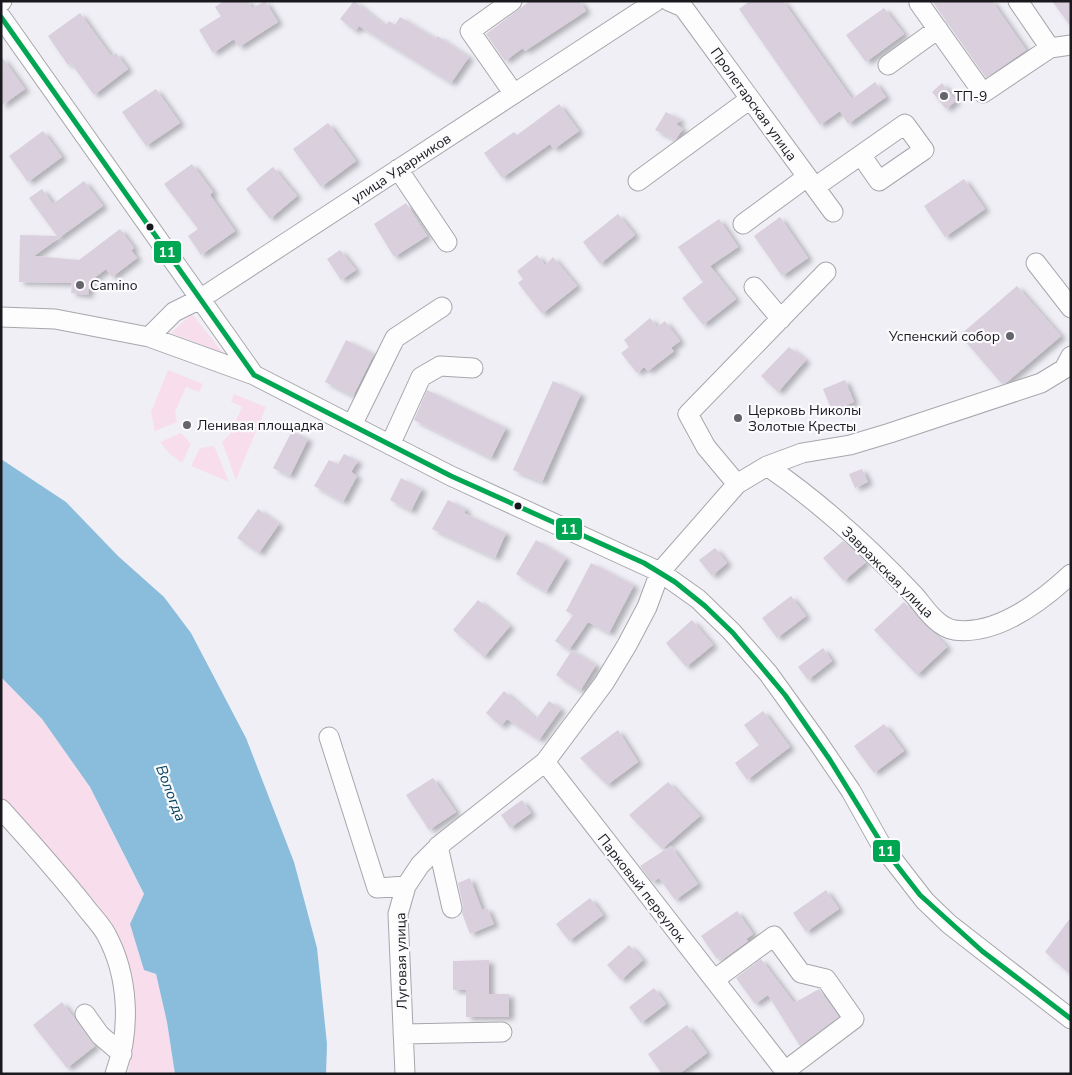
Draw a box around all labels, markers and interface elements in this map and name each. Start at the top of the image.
street label: Пролетарская улица [706,44,801,165]
place label: ТП-9 [954,87,987,106]
marker: ТП-9 [938,90,950,102]
street label: улица Ударников [348,129,455,208]
unlabelled marker [145,222,155,232]
line badge: 11 [153,240,182,264]
text: 11 [159,243,175,262]
place label: Camino [90,276,138,295]
marker: Camino [74,279,86,291]
place label: Успенский собор [888,327,1000,346]
marker: Успенский собор [1004,330,1016,342]
place label: Церковь Николы Золотые Кресты [748,401,861,436]
marker: Церковь Николы Золотые Кресты [732,412,744,424]
place label: Ленивая площадка [197,416,324,435]
marker: Ленивая площадка [181,419,193,431]
unlabelled marker [513,501,523,511]
line badge: 11 [555,517,583,541]
text: 11 [561,520,577,539]
street label: Завражская улица [838,522,938,622]
water label: Вологда [151,762,191,824]
street label: Парковый переулок [593,830,690,947]
line badge: 11 [872,839,901,863]
text: 11 [878,842,894,861]
street label: Луговая улица [391,912,412,1010]

